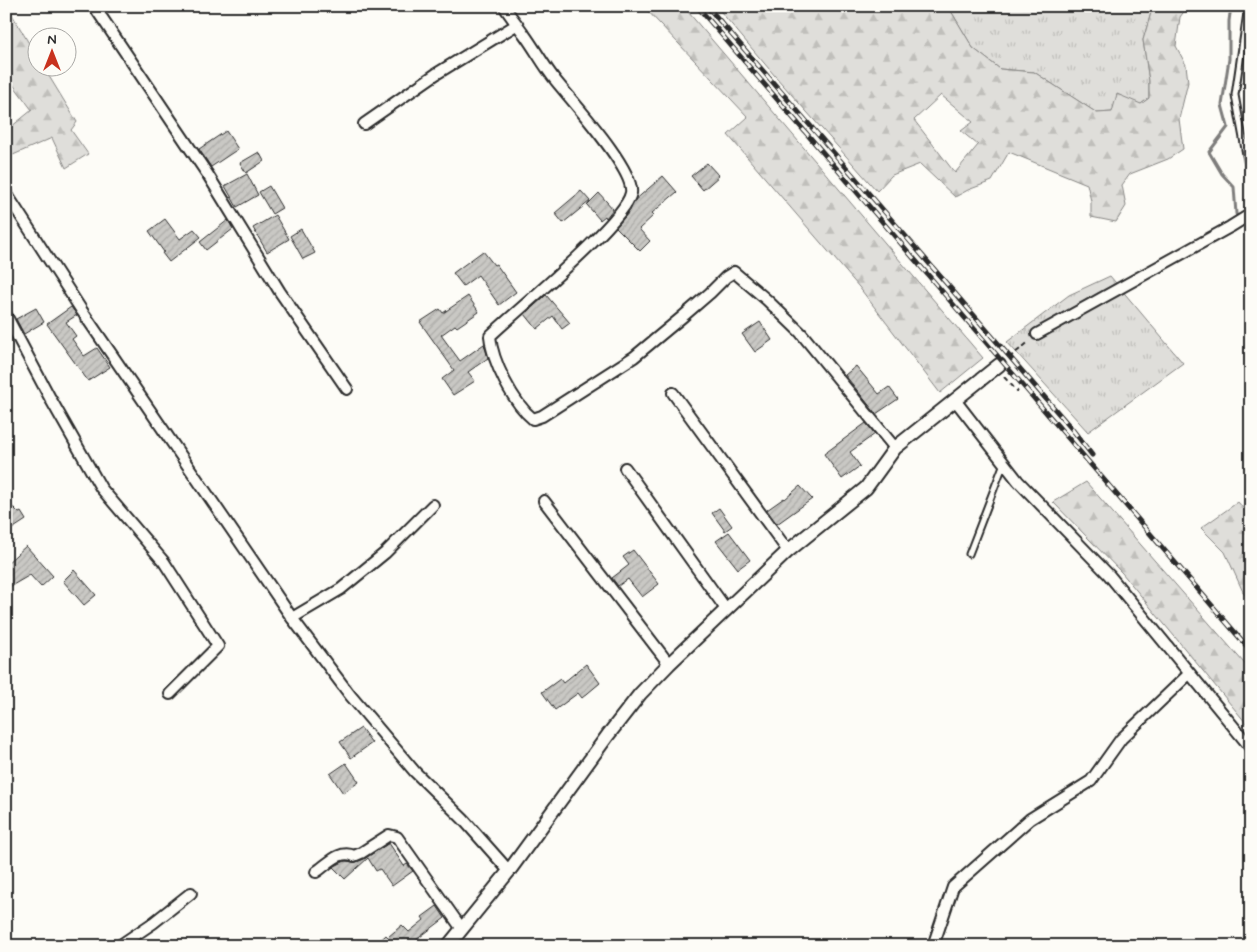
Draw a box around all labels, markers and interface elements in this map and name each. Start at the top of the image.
north arrow [28,28,78,78]
text: N [47,31,57,49]

